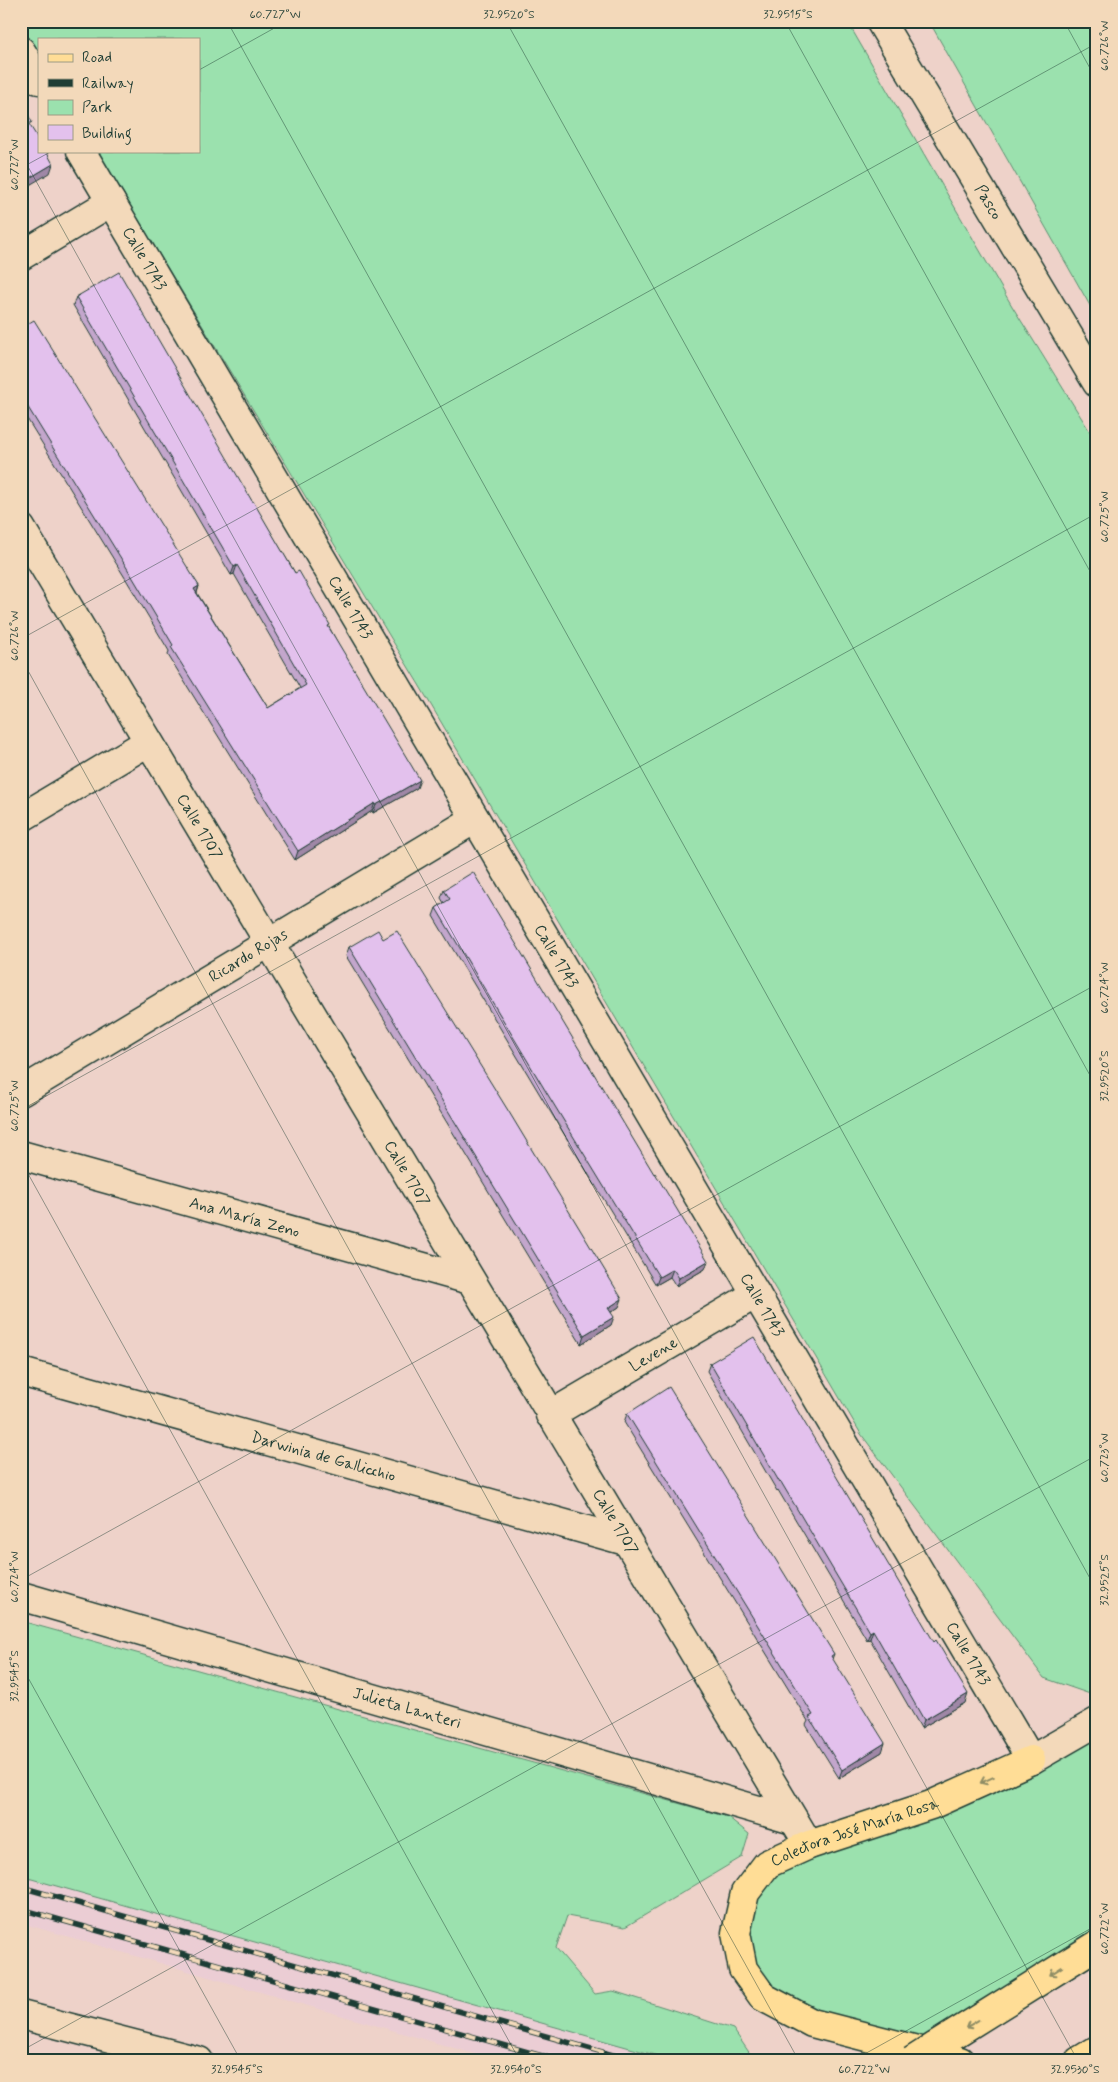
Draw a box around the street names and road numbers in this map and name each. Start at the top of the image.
street label: Pasco [970,181,1007,223]
street label: Calle 1743 [118,223,172,294]
street label: Calle 1743 [323,572,377,643]
street label: Calle 1707 [172,790,228,864]
street label: Calle 1743 [529,920,583,992]
street label: Ricardo Rojas [205,924,291,987]
street label: Calle 1707 [379,1136,435,1210]
street label: Ana María Zeno [187,1192,302,1243]
street label: Calle 1743 [735,1269,789,1341]
street label: Levene [625,1332,682,1377]
street label: Darwinia de Gallicchio [249,1426,398,1487]
street label: Calle 1707 [588,1485,644,1559]
street label: Calle 1743 [941,1618,995,1689]
street label: Julieta Lanteri [351,1682,464,1734]
street label: Colectora José María Rosa [767,1792,942,1872]

